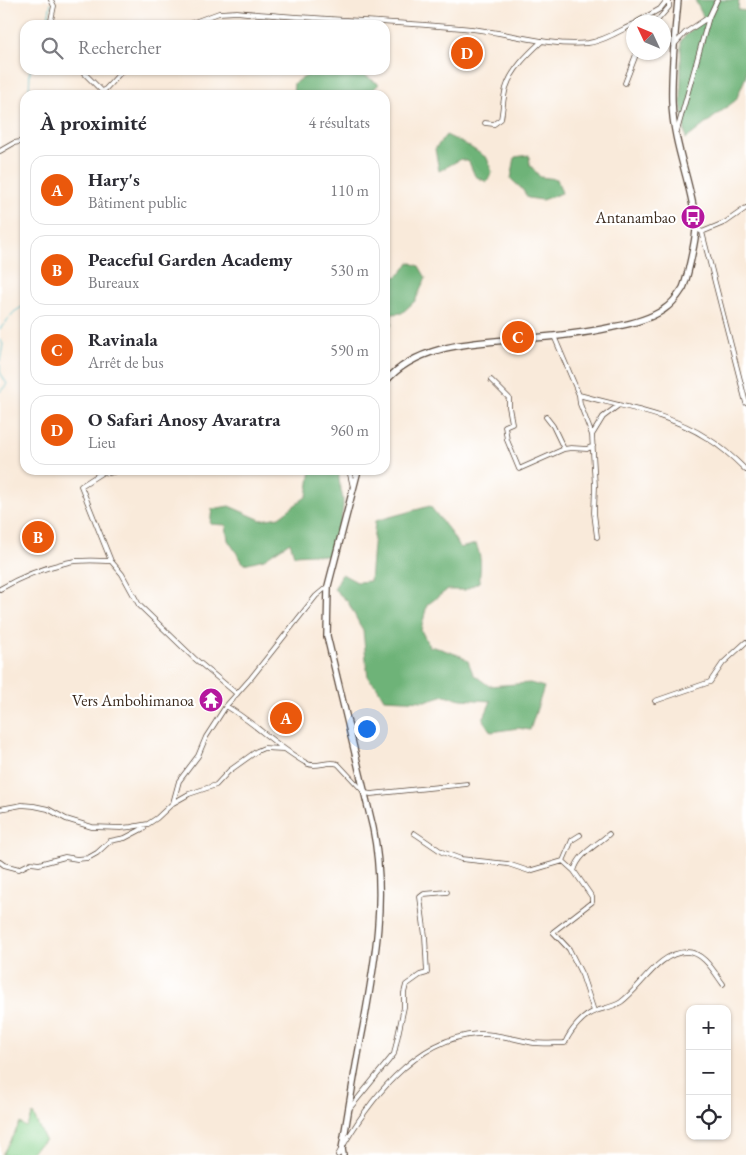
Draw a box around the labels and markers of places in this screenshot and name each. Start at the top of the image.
pin: D [451,34,483,72]
bus stop icon: Antanambao [680,204,706,230]
place label: Antanambao [595,207,676,228]
pin: C [502,318,534,356]
pin: B [22,518,54,556]
temple icon: Vers Ambohimanoa [198,687,224,713]
place label: Vers Ambohimanoa [72,690,195,711]
pin: A [270,699,302,737]

